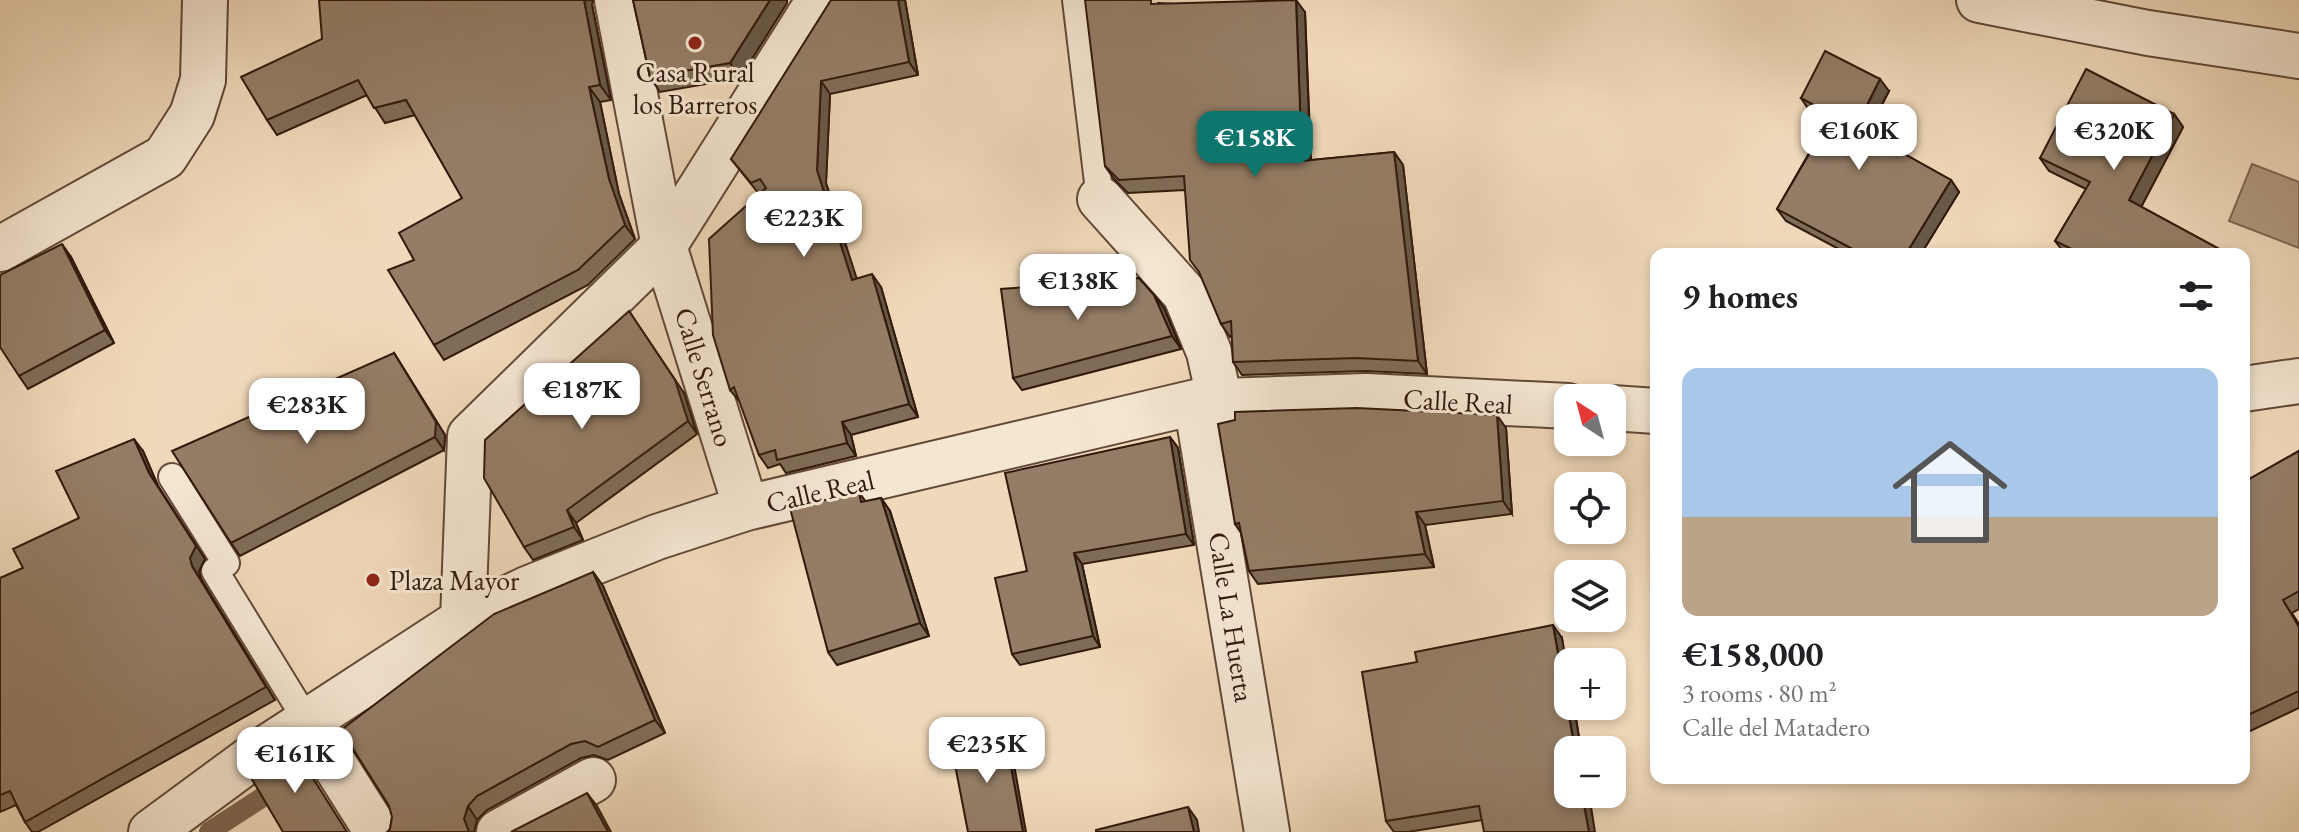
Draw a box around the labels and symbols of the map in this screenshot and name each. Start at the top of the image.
marker: Casa Rural los Barreros [686,34,704,52]
place label: Casa Rural los Barreros [633,54,757,122]
pin: €160K [1803,104,1915,172]
pin: €320K [2058,104,2170,172]
pin: €158K [1199,111,1311,179]
pin: €223K [748,191,860,259]
pin: €138K [1022,254,1134,322]
street label: Calle Serrano [667,303,743,451]
pin: €187K [526,363,638,431]
pin: €283K [251,378,363,446]
street label: Calle Real [1402,380,1514,422]
north arrow [1554,384,1626,456]
street label: Calle Real [762,461,878,521]
street label: Calle La Huerta [1201,529,1263,705]
place label: Plaza Mayor [389,562,520,598]
marker: Plaza Mayor [364,571,382,589]
pin: €235K [931,717,1043,785]
pin: €161K [239,727,351,795]

